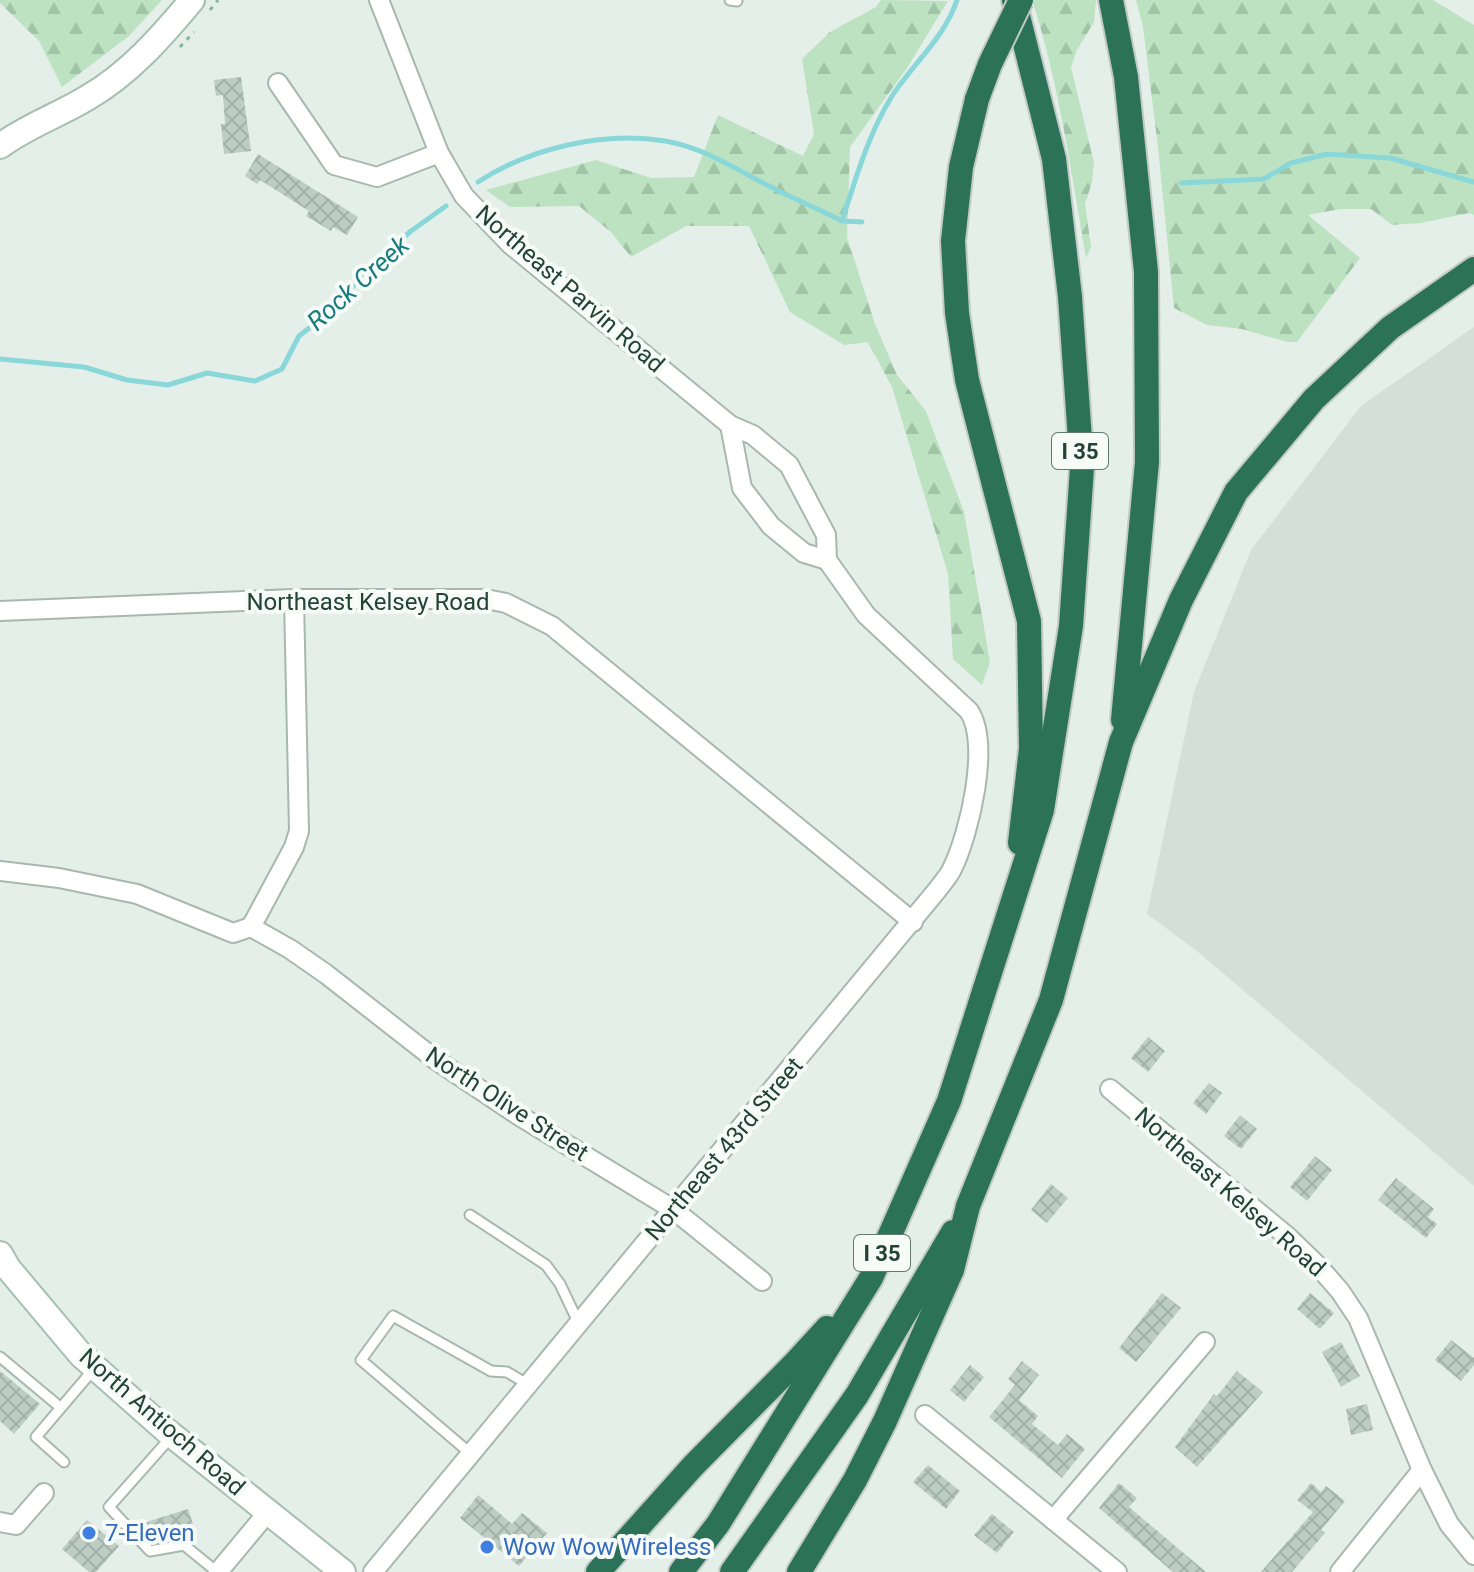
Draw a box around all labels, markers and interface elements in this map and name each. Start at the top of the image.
street label: Northeast Parvin Road [470,199,670,379]
water label: Rock Creek [301,229,416,336]
road number: I 35 [1052,433,1108,469]
street label: Northeast Kelsey Road [246,588,490,616]
street label: North Olive Street [420,1041,594,1167]
street label: Northeast 43rd Street [639,1052,809,1246]
street label: Northeast Kelsey Road [1129,1102,1331,1282]
road number: I 35 [854,1235,910,1271]
street label: North Antioch Road [74,1343,250,1501]
place label: 7-Eleven [105,1519,195,1547]
marker: 7-Eleven [80,1524,98,1542]
place label: Wow Wow Wireless [503,1533,711,1561]
marker: Wow Wow Wireless [478,1538,496,1556]

